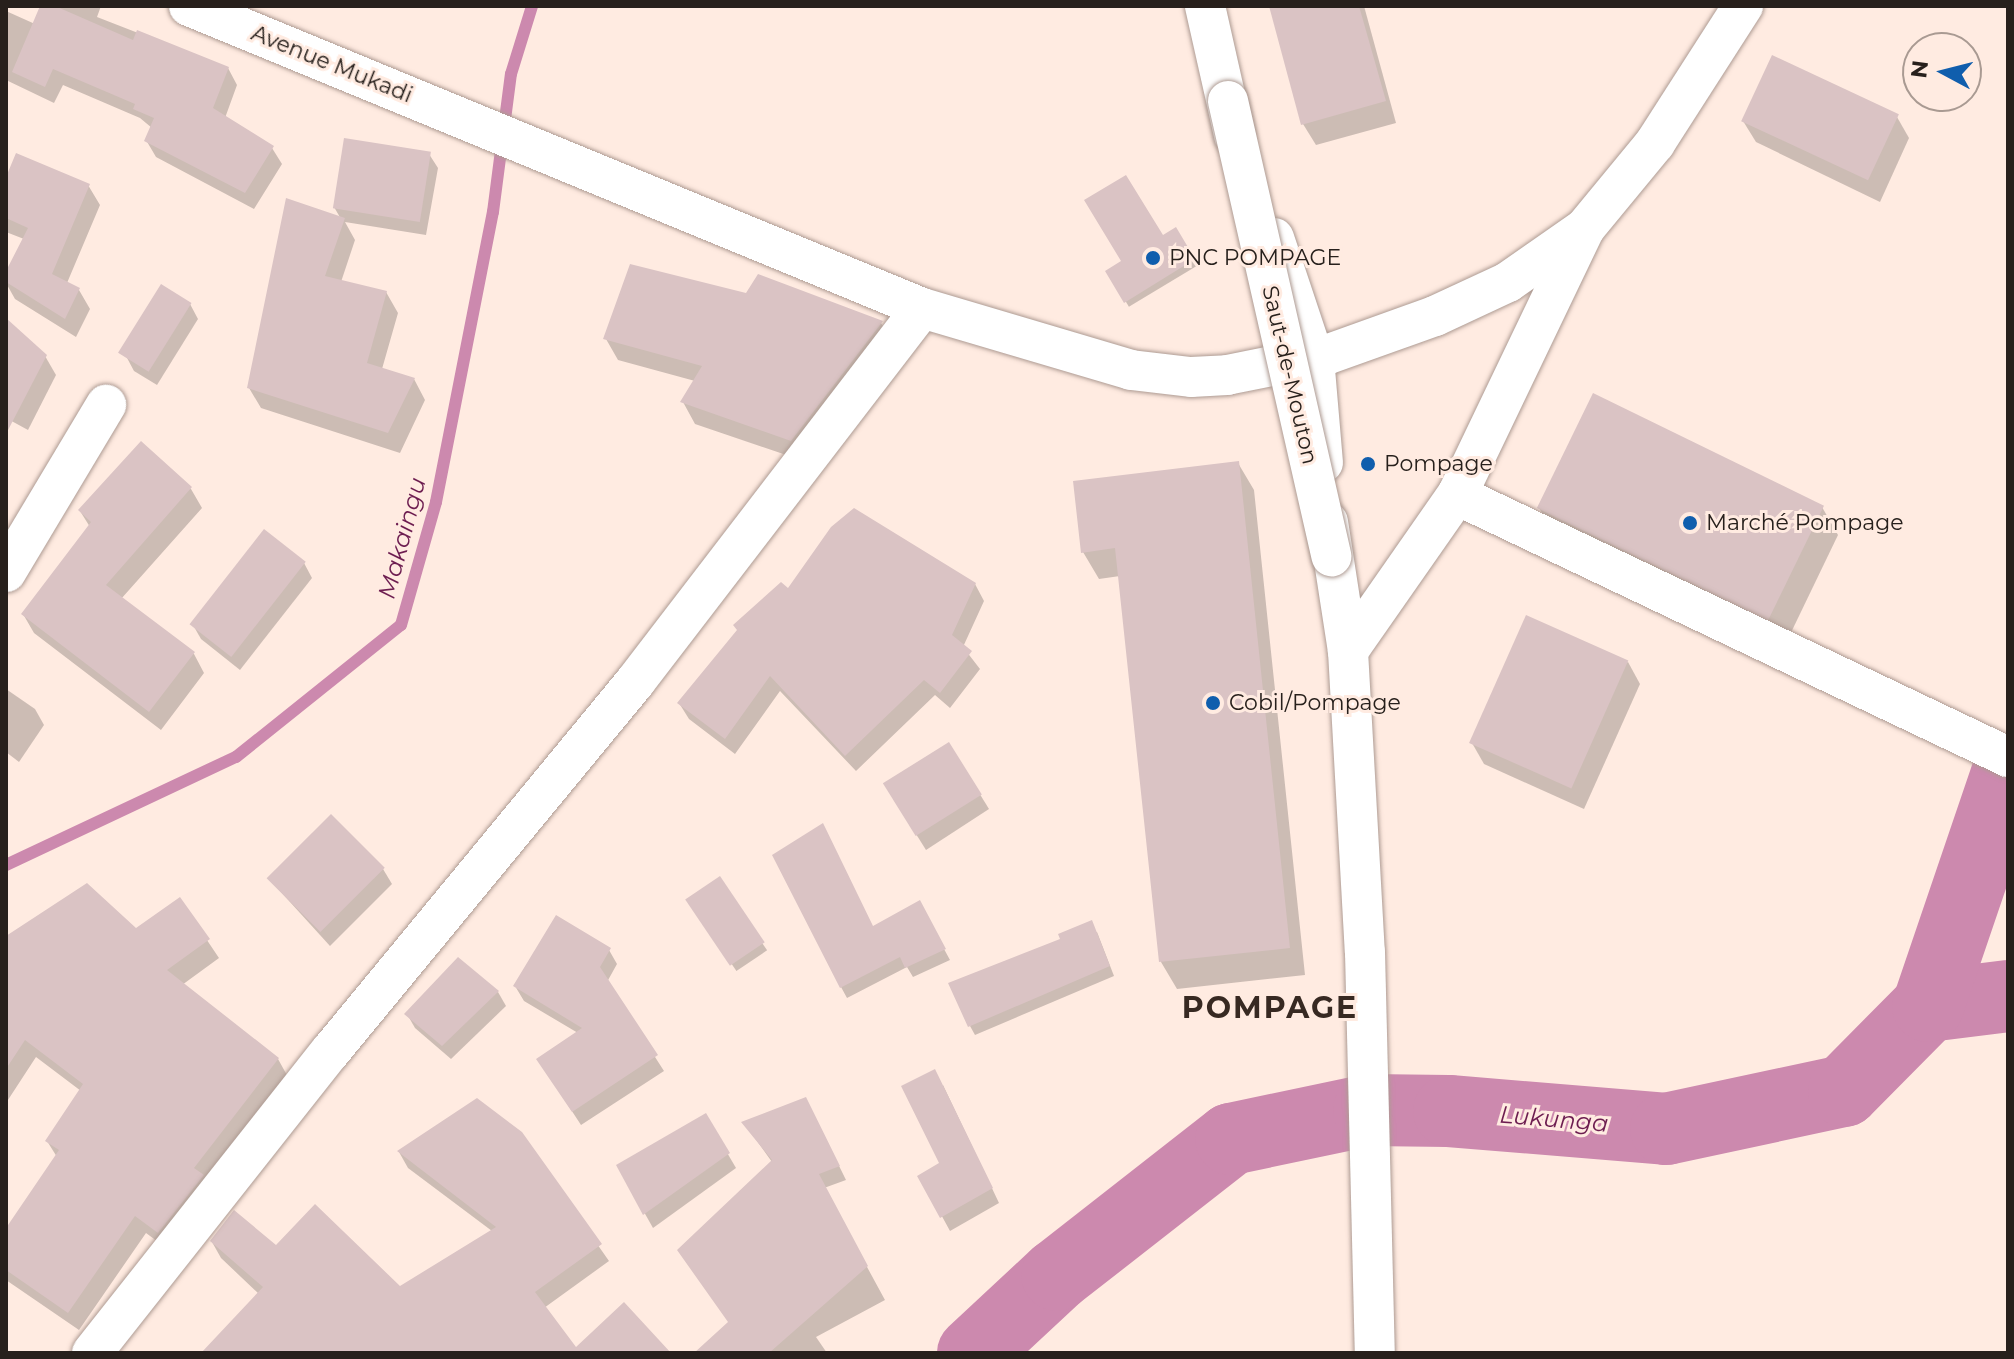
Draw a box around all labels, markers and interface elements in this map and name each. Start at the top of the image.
street label: Avenue Mukadi [248,20,416,108]
north arrow [1902,32,1982,112]
text: N [1905,59,1934,80]
place label: PNC POMPAGE [1169,245,1341,271]
marker: PNC POMPAGE [1144,249,1162,267]
street label: Saut-de-Mouton [1257,283,1323,467]
place label: Pompage [1384,451,1493,477]
marker: Pompage [1359,455,1377,473]
water label: Makaingu [372,474,432,602]
place label: Marché Pompage [1706,510,1903,536]
marker: Marché Pompage [1681,514,1699,532]
place label: Cobil/Pompage [1229,690,1401,716]
marker: Cobil/Pompage [1204,694,1222,712]
district label: POMPAGE [1182,990,1358,1026]
water label: Lukunga [1498,1100,1610,1138]

